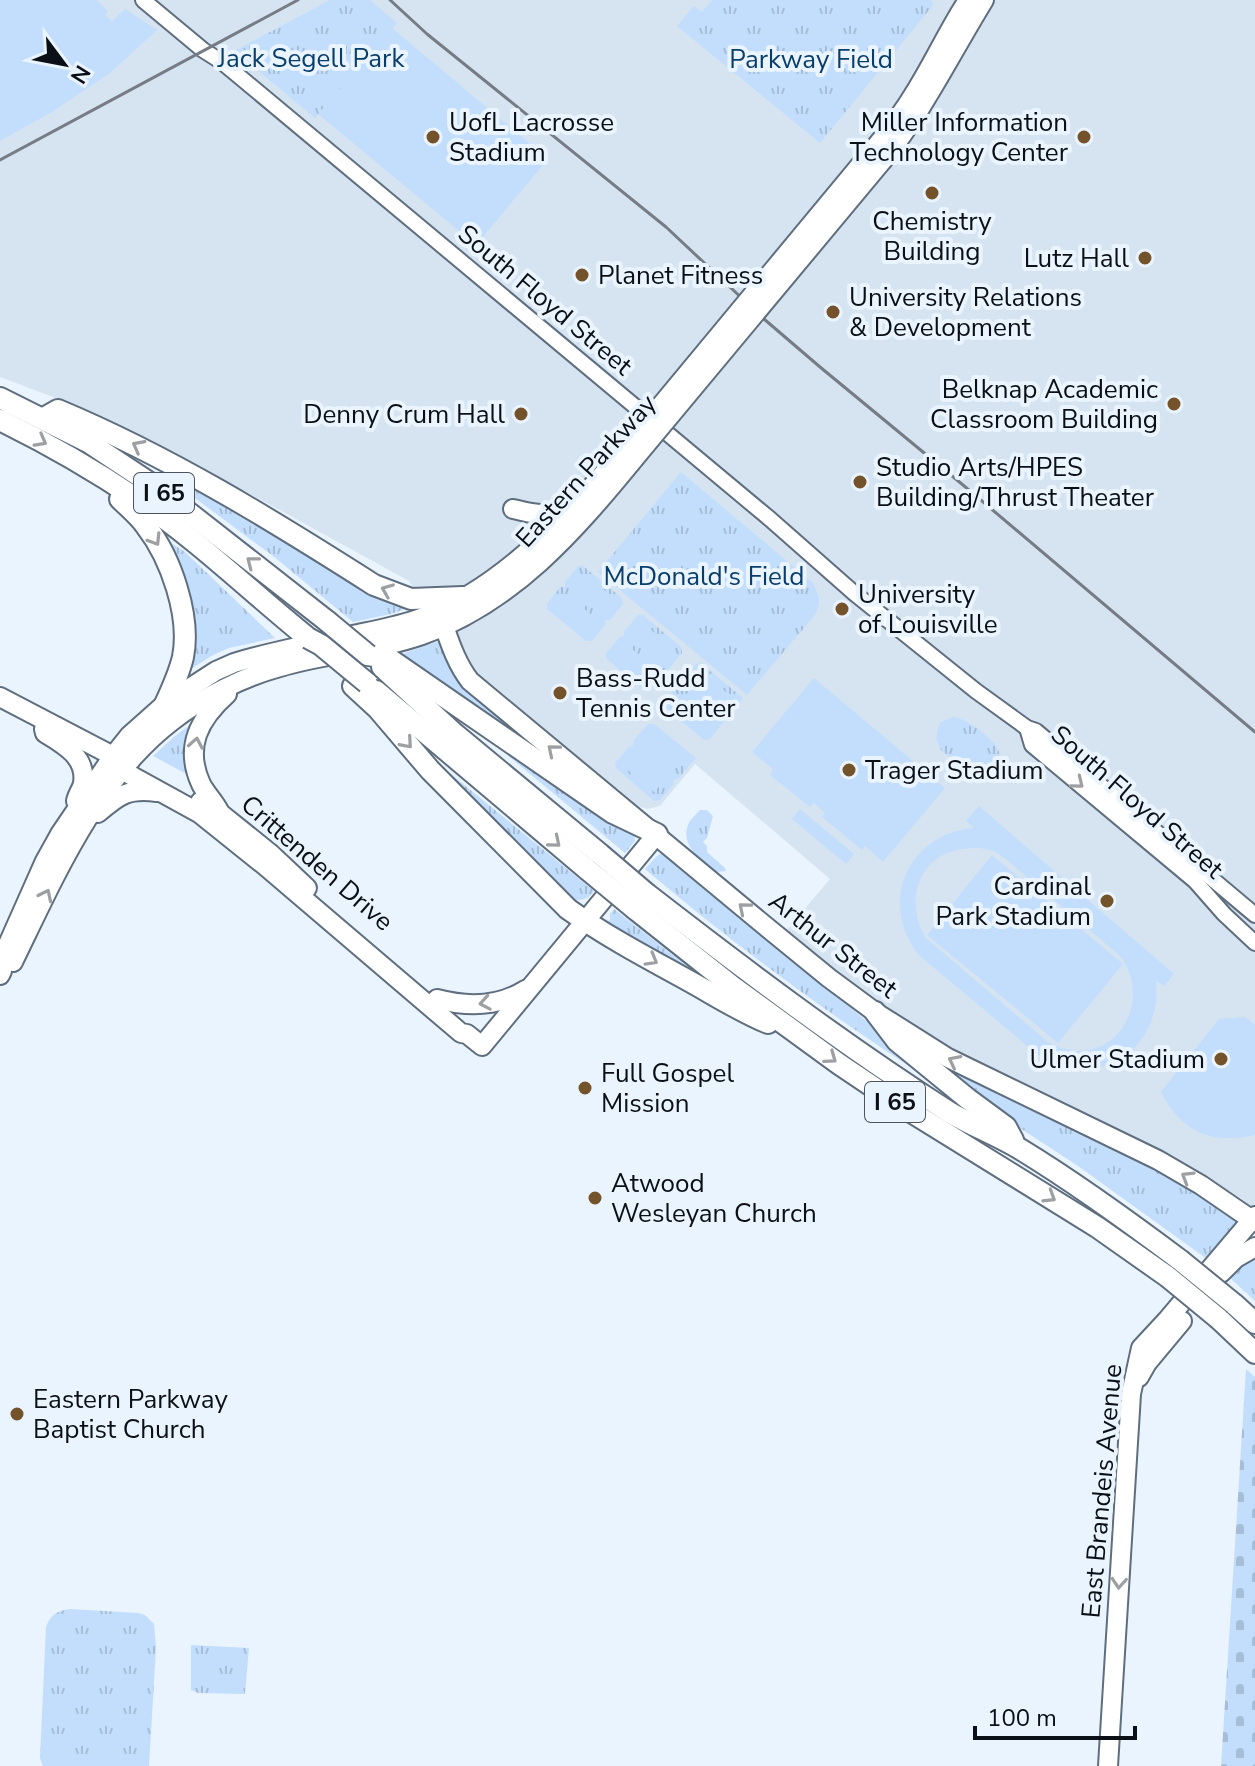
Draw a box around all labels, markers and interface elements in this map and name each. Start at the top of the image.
north arrow [24,24,104,104]
park label: Jack Segell Park [217,41,405,76]
park label: Parkway Field [729,42,893,77]
text: N [63,59,97,89]
place label: UofL Lacrosse Stadium [449,105,614,170]
place label: Miller Information Technology Center [850,105,1069,170]
marker: UofL Lacrosse Stadium [424,128,442,146]
marker: Miller Information Technology Center [1075,128,1093,146]
marker: Chemistry Building [923,184,941,202]
place label: Chemistry Building [872,204,992,269]
street label: South Floyd Street [450,217,640,384]
place label: Lutz Hall [1024,241,1129,276]
marker: Lutz Hall [1136,249,1154,267]
place label: Planet Fitness [598,258,763,293]
marker: Planet Fitness [573,266,591,284]
place label: University Relations & Development [849,280,1082,345]
marker: University Relations & Development [824,303,842,321]
place label: Belknap Academic Classroom Building [930,372,1158,437]
street label: Eastern Parkway [508,386,665,555]
marker: Belknap Academic Classroom Building [1165,395,1183,413]
place label: Denny Crum Hall [303,397,505,432]
marker: Denny Crum Hall [512,405,530,423]
one-way arrow [33,432,47,447]
one-way arrow [131,441,146,456]
place label: Studio Arts/HPES Building/Thrust Theater [876,450,1155,515]
road number: I 65 [134,473,194,513]
marker: Studio Arts/HPES Building/Thrust Theater [851,473,869,491]
one-way arrow [146,531,161,546]
one-way arrow [246,558,261,572]
park label: McDonald's Field [603,559,805,594]
place label: University of Louisville [858,577,998,642]
one-way arrow [381,583,395,600]
marker: University of Louisville [833,600,851,618]
place label: Bass-Rudd Tennis Center [576,661,736,726]
marker: Bass-Rudd Tennis Center [551,684,569,702]
street label: South Floyd Street [1043,717,1231,887]
one-way arrow [397,733,412,748]
one-way arrow [187,736,204,749]
one-way arrow [548,745,563,760]
place label: Trager Stadium [865,753,1044,788]
marker: Trager Stadium [840,761,858,779]
one-way arrow [1069,773,1083,788]
street label: Crittenden Drive [233,787,401,939]
one-way arrow [545,832,560,847]
place label: Cardinal Park Stadium [936,869,1091,934]
street label: Arthur Street [761,884,905,1007]
one-way arrow [37,888,52,903]
marker: Cardinal Park Stadium [1098,892,1116,910]
one-way arrow [739,903,753,918]
one-way arrow [643,950,658,966]
one-way arrow [479,994,492,1011]
place label: Ulmer Stadium [1029,1042,1205,1077]
one-way arrow [822,1048,837,1062]
marker: Ulmer Stadium [1212,1050,1230,1068]
one-way arrow [948,1055,963,1070]
place label: Full Gospel Mission [601,1056,734,1121]
marker: Full Gospel Mission [576,1079,594,1097]
road number: I 65 [865,1082,925,1122]
place label: Atwood Wesleyan Church [611,1166,817,1231]
one-way arrow [1181,1171,1196,1187]
one-way arrow [1041,1188,1056,1203]
marker: Atwood Wesleyan Church [586,1189,604,1207]
street label: East Brandeis Avenue [1073,1363,1131,1619]
place label: Eastern Parkway Baptist Church [33,1382,228,1447]
marker: Eastern Parkway Baptist Church [8,1405,26,1423]
one-way arrow [1111,1577,1128,1590]
scale bar [975,1690,1135,1740]
text: 100 m [987,1702,1057,1734]

